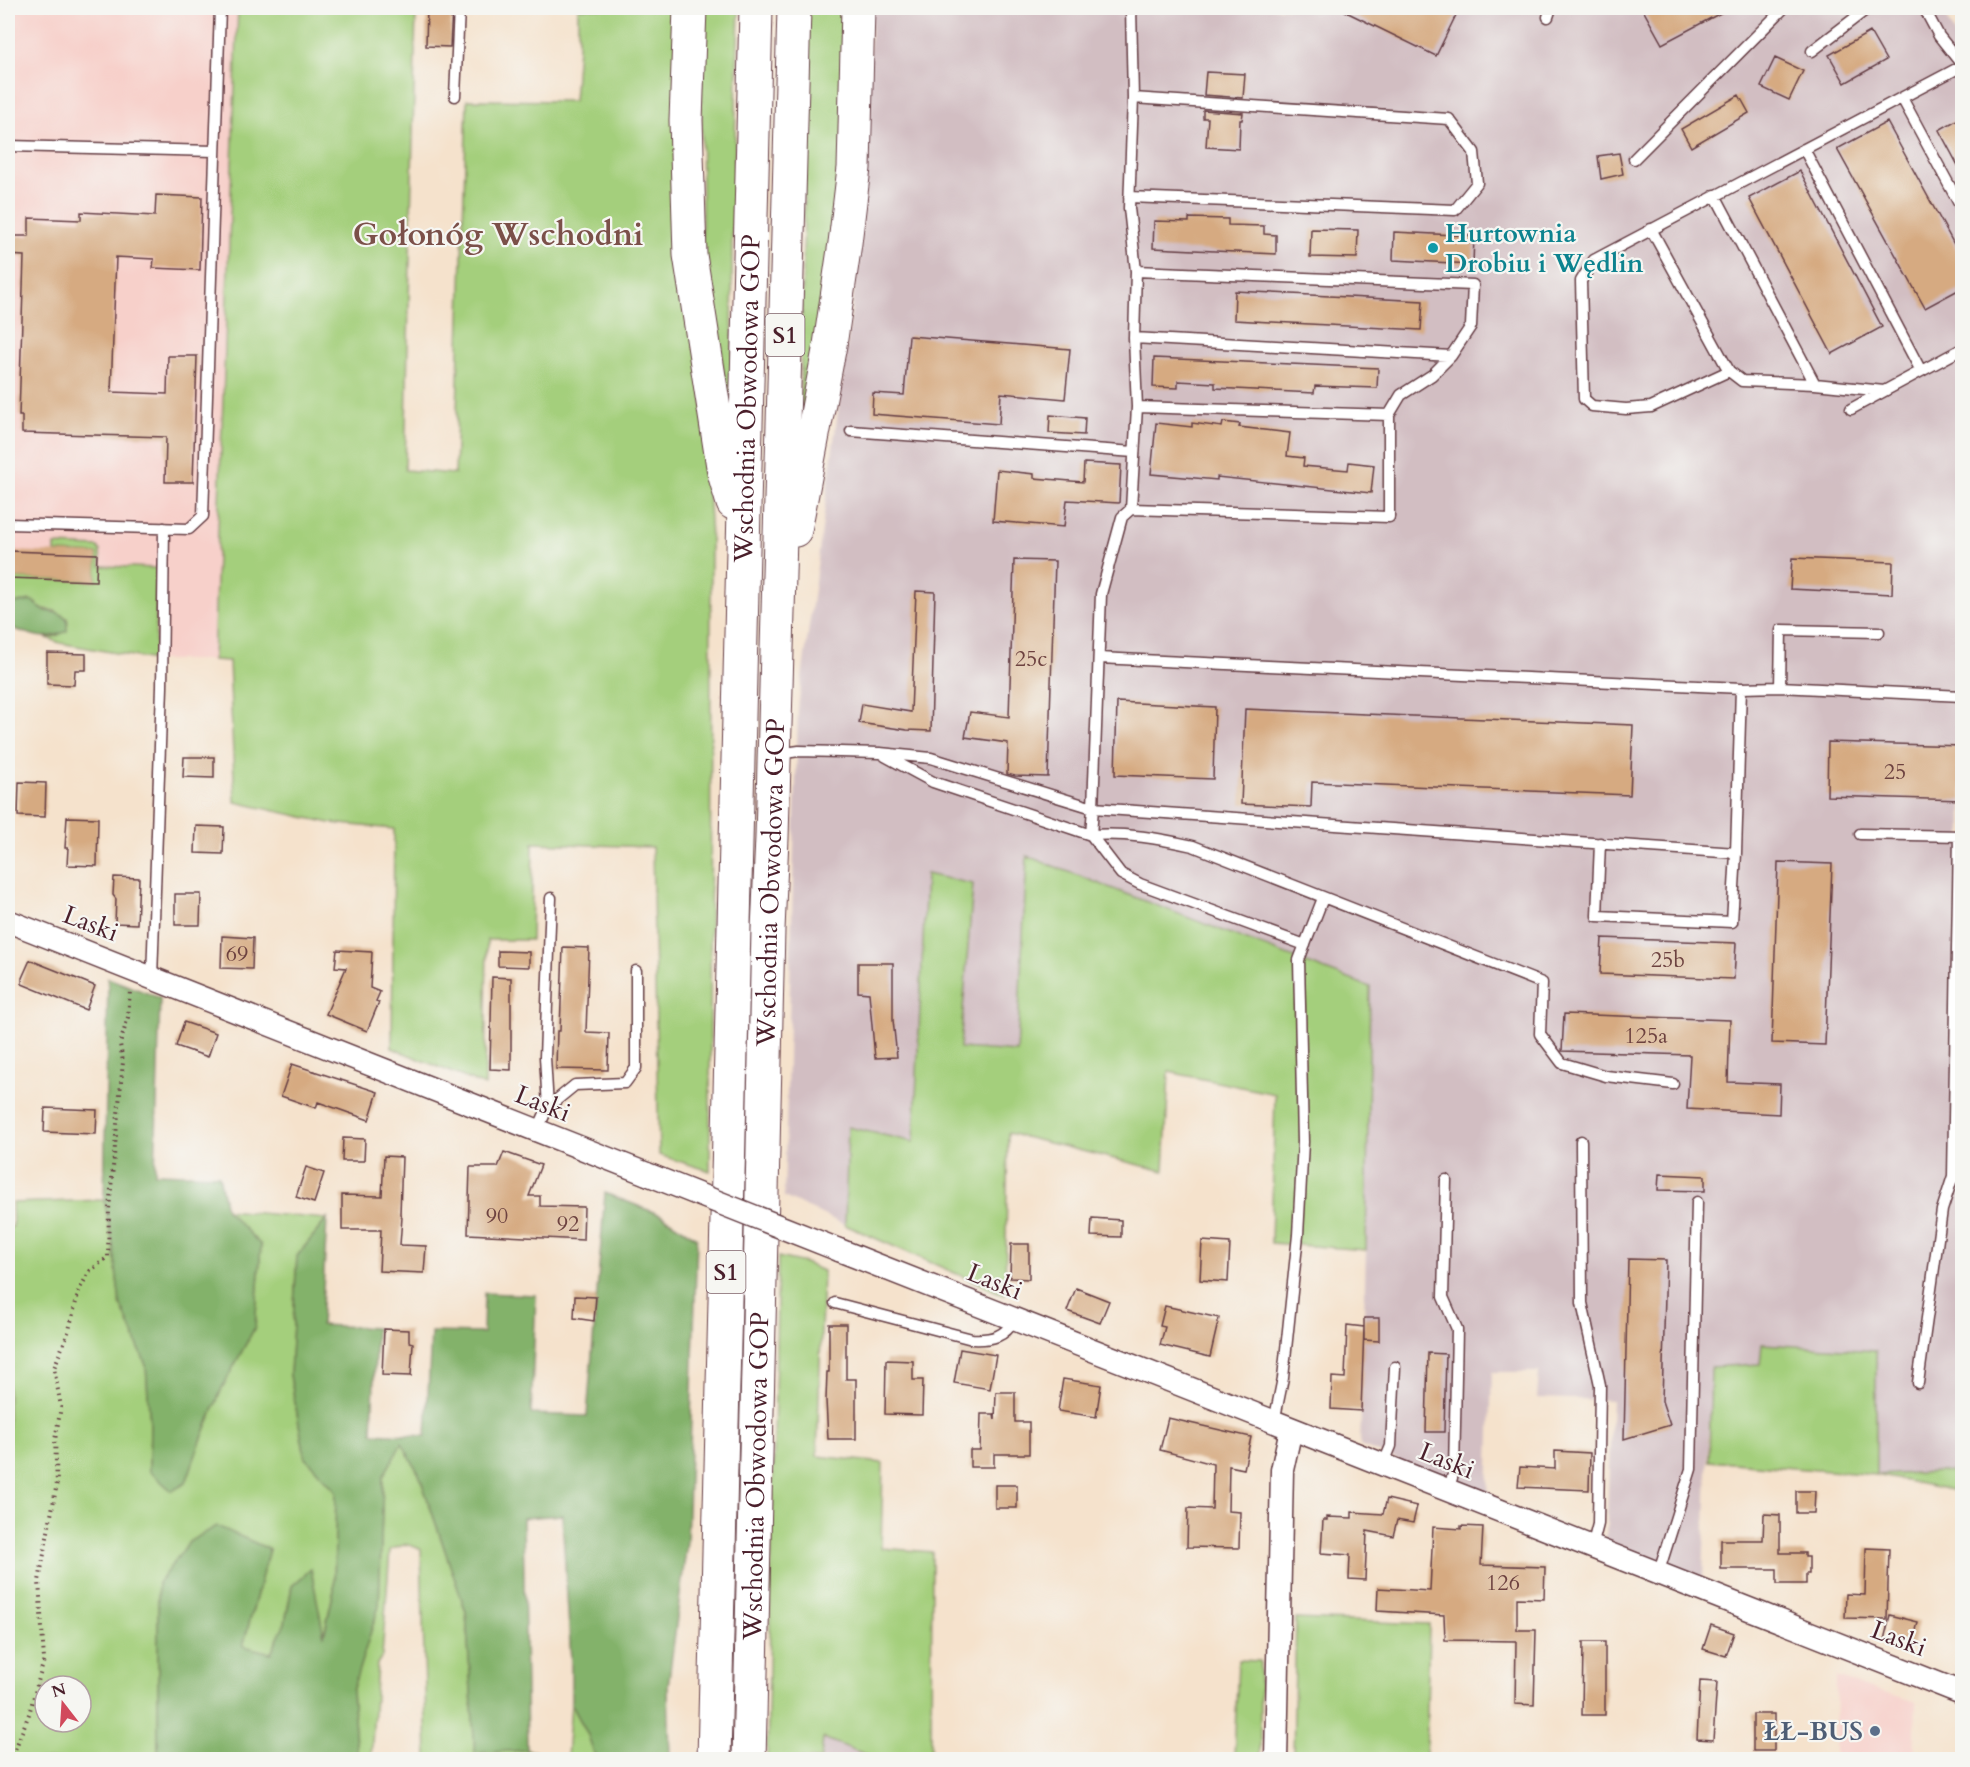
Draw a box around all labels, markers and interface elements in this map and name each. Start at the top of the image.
district label: Gołonóg Wschodni [353,213,643,257]
place label: Hurtownia Drobiu i Wędlin [1445,216,1644,281]
street label: Wschodnia Obwodowa GOP [726,234,769,564]
marker: Hurtownia Drobiu i Wędlin [1426,241,1440,255]
road number: S1 [766,314,804,356]
house number: 25c [1015,644,1047,674]
street label: Wschodnia Obwodowa GOP [748,718,793,1048]
house number: 25 [1884,757,1906,787]
street label: Laski [58,897,124,950]
house number: 69 [226,939,248,969]
house number: 25b [1651,945,1685,975]
house number: 125a [1624,1021,1668,1051]
street label: Laski [510,1077,576,1130]
house number: 90 [486,1201,508,1231]
house number: 92 [557,1209,579,1239]
road number: S1 [706,1251,746,1293]
street label: Laski [962,1255,1028,1308]
street label: Wschodnia Obwodowa GOP [735,1311,777,1642]
street label: Laski [1414,1434,1480,1487]
house number: 126 [1486,1568,1520,1598]
street label: Laski [1866,1612,1932,1665]
north arrow [33,1674,93,1734]
text: N [49,1678,69,1703]
place label: ŁŁ-BUS [1764,1714,1863,1749]
marker: ŁŁ-BUS [1868,1724,1882,1738]

